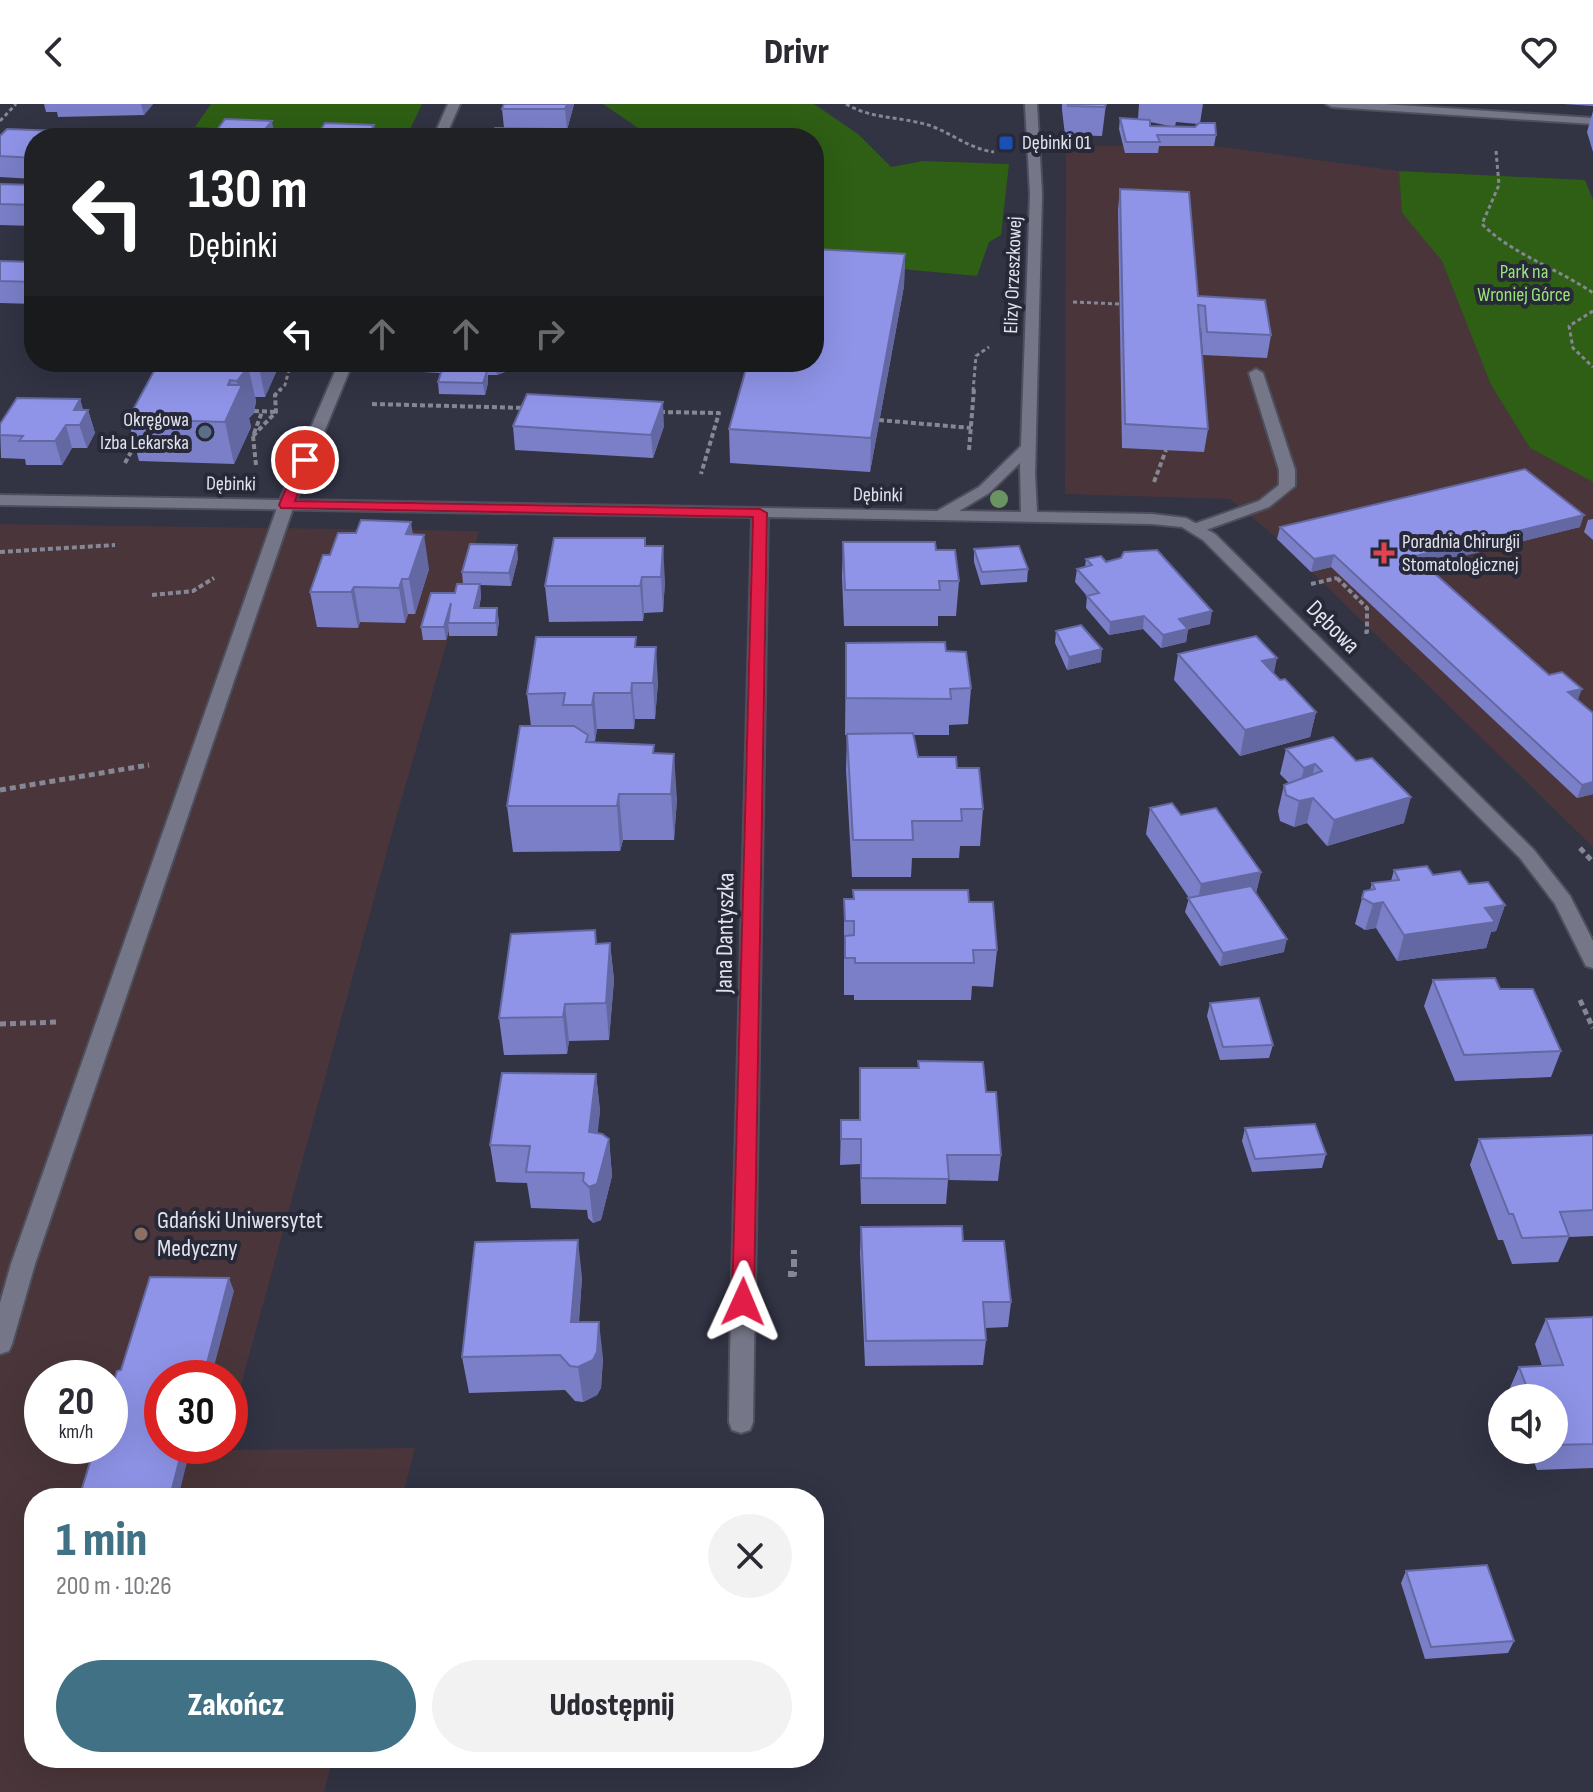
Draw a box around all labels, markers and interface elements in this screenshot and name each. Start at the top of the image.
icon: back [32,30,76,74]
icon: heart [1517,30,1561,74]
text: Drivr [764,31,829,74]
place label: Dębinki 01 [1022,131,1091,155]
marker: Dębinki 01 [997,134,1015,152]
text: 130 m [188,157,308,224]
icon: left [56,160,160,264]
street label: Elizy Orzeszkowej [999,216,1027,334]
text: Dębinki [188,225,278,268]
park label: Park na Wroniej Górce [1477,260,1571,307]
icon: left [276,312,320,356]
icon: ahead [360,312,404,356]
icon: ahead [444,312,488,356]
icon: right [528,312,572,356]
place label: Okręgowa Izba Lekarska [100,408,189,455]
marker: Okręgowa Izba Lekarska [196,423,214,441]
pin [271,426,339,494]
icon: arrive [283,438,327,482]
street label: Dębinki [206,472,256,496]
street label: Dębinki [853,483,903,507]
place label: Poradnia Chirurgii Stomatologicznej [1402,530,1520,577]
marker: Poradnia Chirurgii Stomatologicznej [1373,542,1395,564]
street label: Dębowa [1300,594,1366,660]
street label: Jana Dantyszka [709,872,741,995]
place label: Gdański Uniwersytet Medyczny [157,1206,323,1263]
marker: Gdański Uniwersytet Medyczny [132,1225,150,1243]
position arrow [701,1260,785,1344]
speed limit sign: 30 [144,1360,248,1464]
text: 20 [58,1378,94,1426]
map controls [1488,1384,1568,1464]
button: sound [1488,1384,1568,1464]
text: km/h [59,1420,93,1444]
text: 1 min [56,1512,147,1569]
button: close [708,1514,792,1598]
text: 200 m · 10:26 [56,1571,172,1602]
button: Zakończ [56,1660,416,1752]
button: Udostępnij [432,1660,792,1752]

